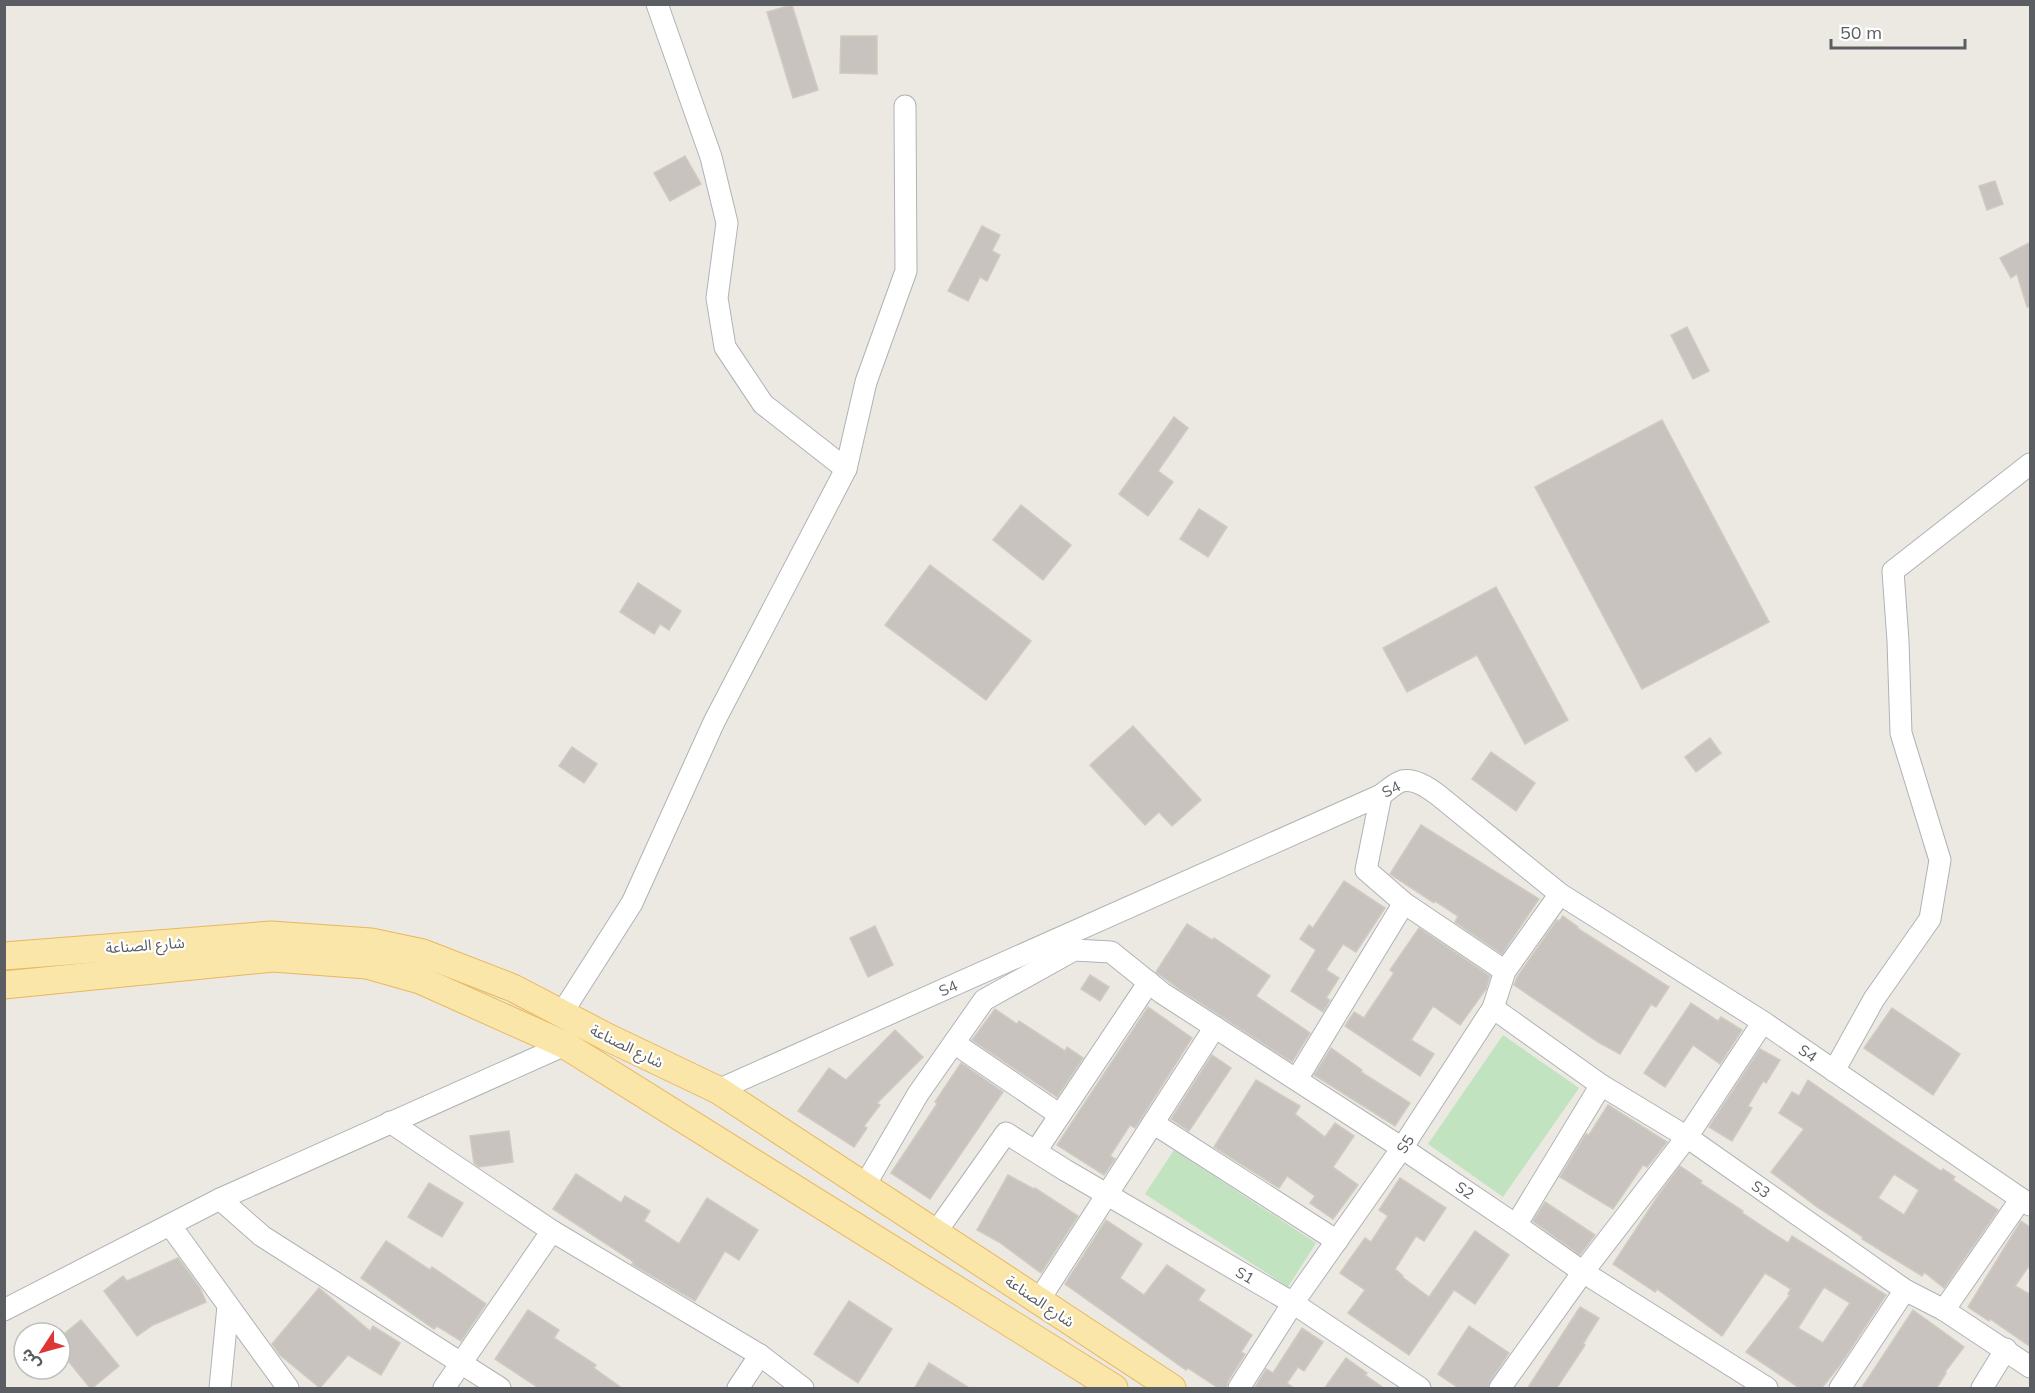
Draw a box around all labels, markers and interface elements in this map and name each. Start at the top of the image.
scale bar [1831,12,1964,50]
text: 50 m [1840,21,1882,44]
street label: S4 [1379,776,1403,802]
street label: شارع الصناعة [105,933,186,960]
street label: S4 [936,976,960,1000]
street label: شارع الصناعة [586,1020,667,1075]
street label: S4 [1795,1040,1821,1066]
street label: S5 [1392,1131,1418,1157]
street label: S3 [1748,1176,1774,1202]
street label: S2 [1452,1177,1478,1203]
street label: S1 [1232,1262,1258,1288]
street label: شارع الصناعة [1000,1271,1078,1334]
north arrow [12,1321,72,1381]
text: ش [15,1345,44,1375]

